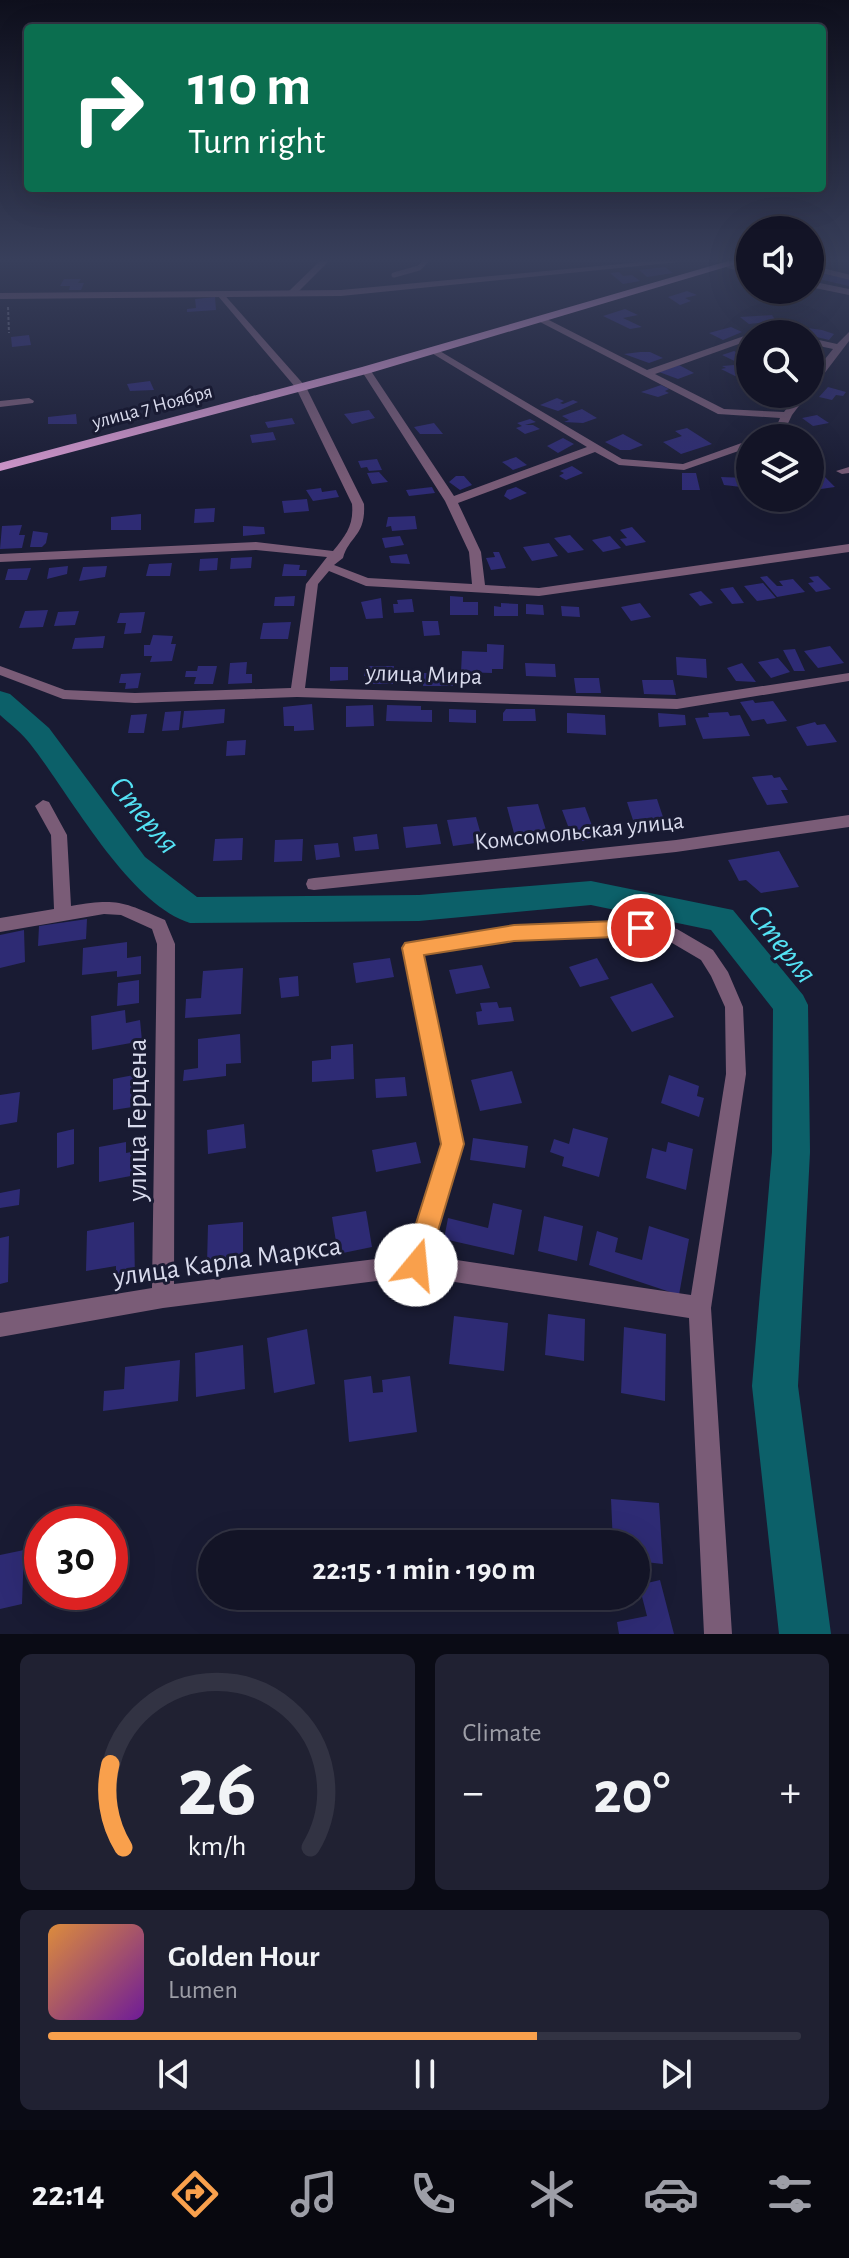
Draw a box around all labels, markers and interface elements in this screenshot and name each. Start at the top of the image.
icon: right [56,56,160,160]
text: 110 m [188,59,311,115]
text: Turn right [188,124,325,160]
map controls [736,216,824,512]
button: sound [736,216,824,304]
button: search [736,320,824,408]
street label: улица 7 Ноября [89,381,215,433]
button: layers [736,424,824,512]
street label: улица Мира [364,661,483,689]
water label: Стерля [102,770,186,860]
street label: Комсомольская улица [473,809,685,855]
pin [607,894,675,962]
water label: Стерля [741,898,823,990]
icon: arrive [619,906,663,950]
street label: улица Герцена [124,1038,152,1203]
position arrow [374,1223,458,1307]
street label: улица Карла Маркса [110,1232,343,1292]
speed limit sign: 30 [24,1506,128,1610]
text: 22:15 · 1 min · 190 m [312,1555,536,1585]
text: Climate [463,1720,541,1746]
text: 26 [178,1747,257,1831]
text: 20° [593,1764,670,1824]
text: − [463,1771,484,1815]
text: + [780,1771,801,1815]
text: km/h [188,1832,247,1861]
text: Golden Hour [168,1942,320,1972]
text: Lumen [168,1977,238,2003]
icon: previous [152,2052,196,2096]
icon: pause [403,2052,447,2096]
icon: next [654,2052,698,2096]
icon: directions [167,2166,223,2222]
icon: music [286,2166,342,2222]
icon: phone [405,2166,461,2222]
icon: climate [524,2166,580,2222]
icon: car [643,2166,699,2222]
icon: filters [762,2166,818,2222]
text: 22:14 [31,2176,105,2212]

